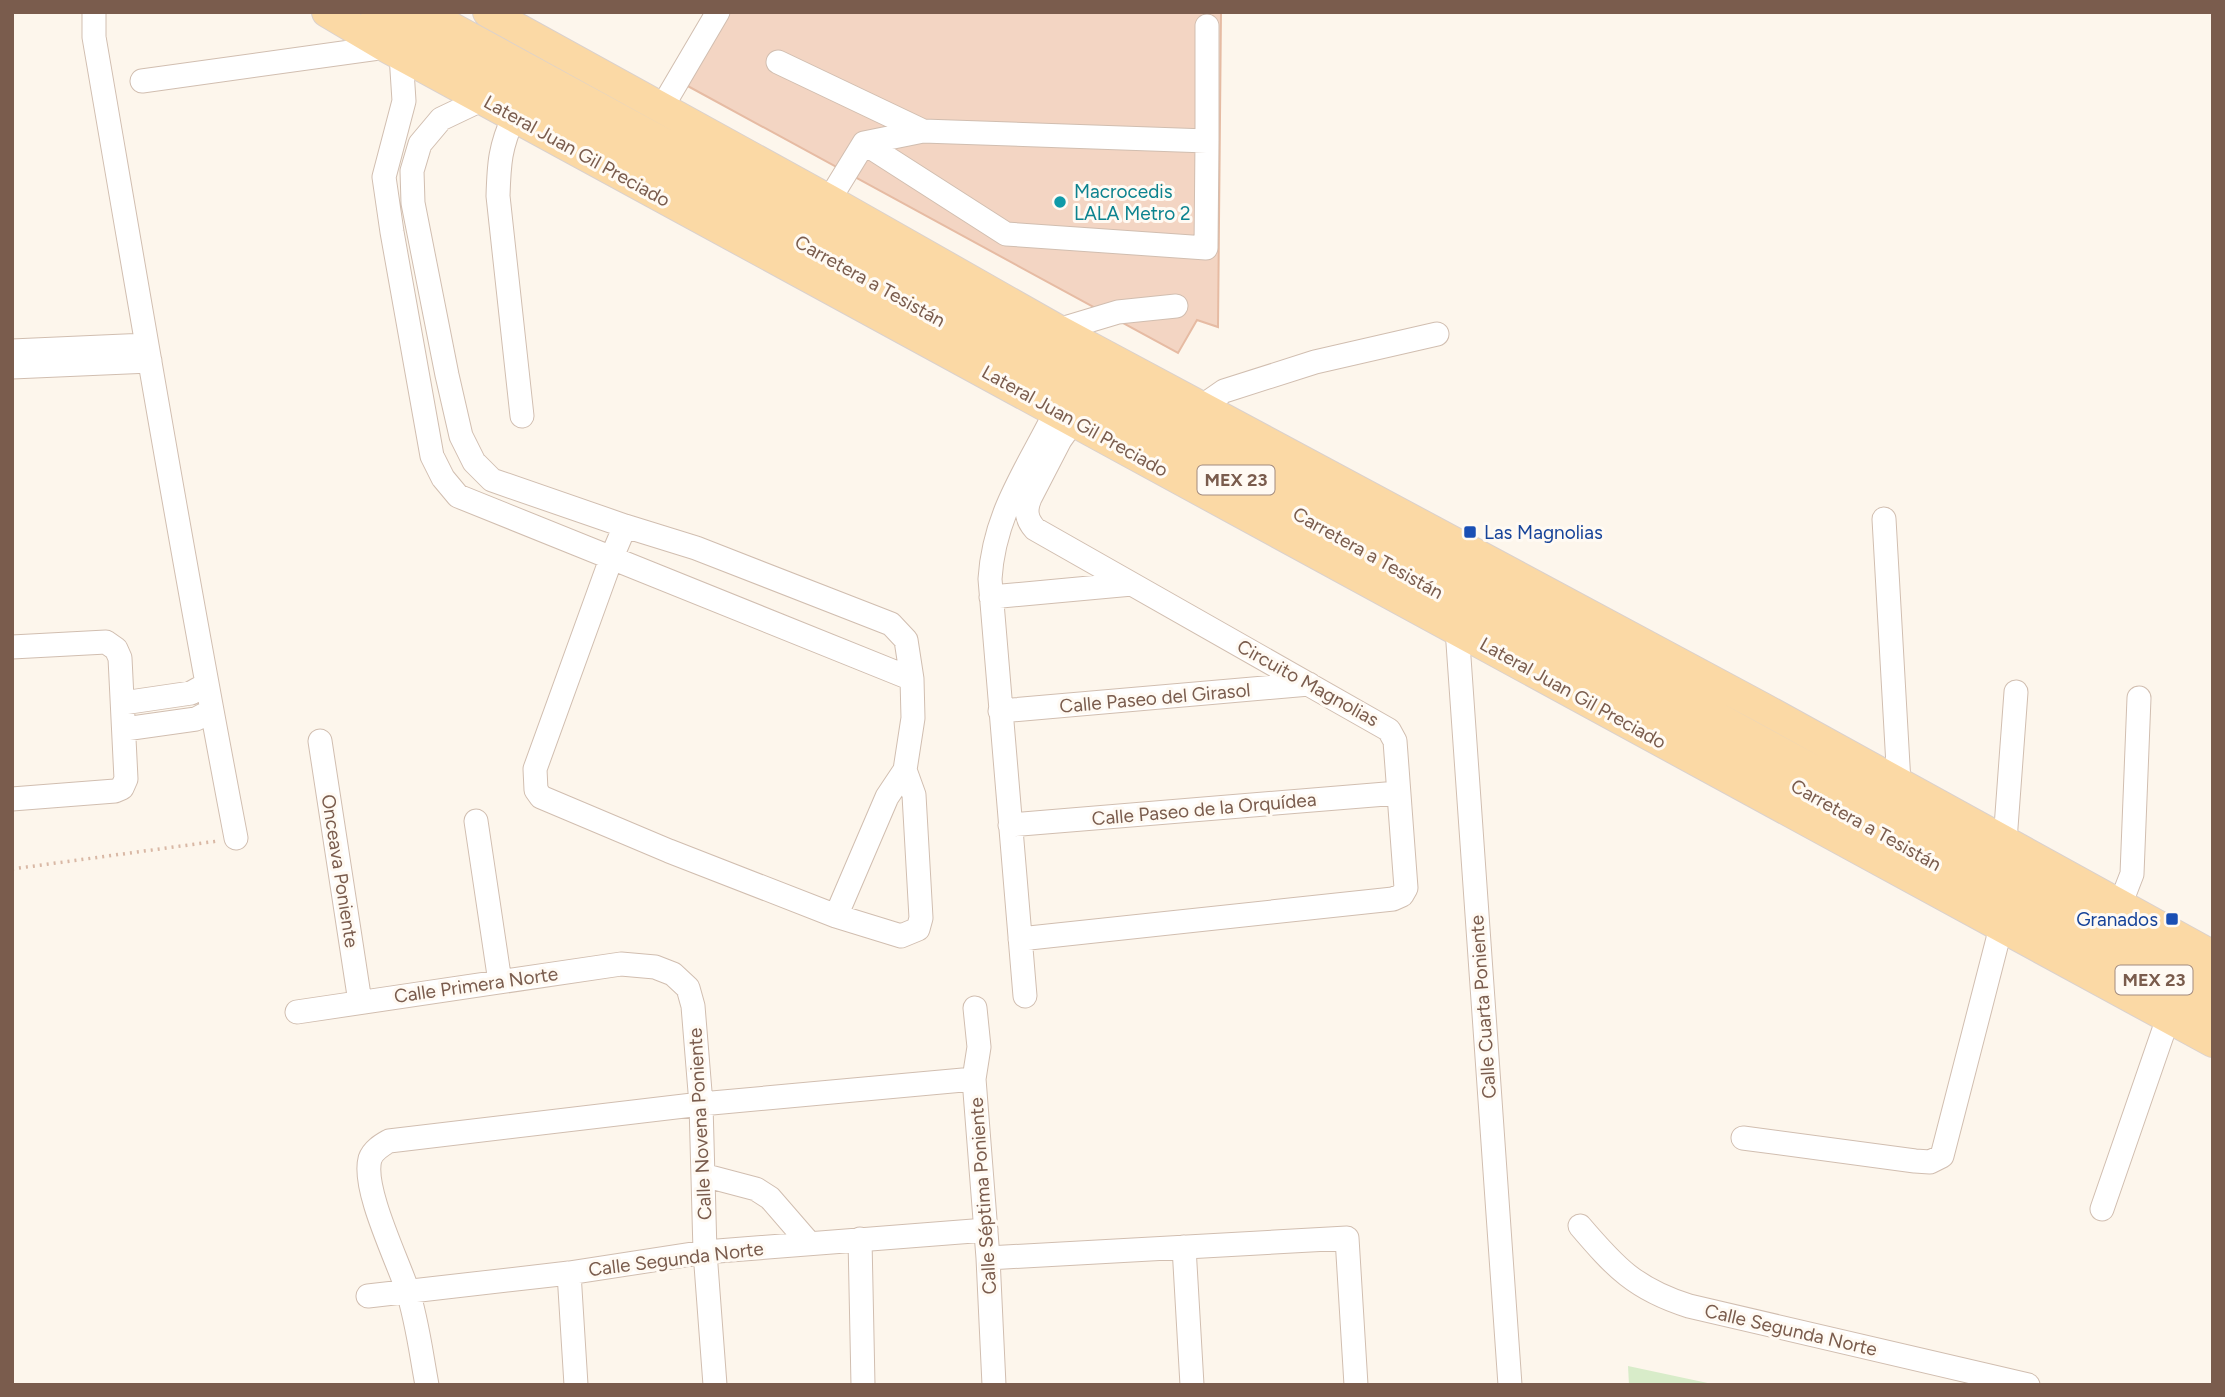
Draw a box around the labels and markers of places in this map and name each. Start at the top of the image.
place label: Macrocedis LALA Metro 2 [1074,180,1191,225]
marker: Macrocedis LALA Metro 2 [1052,194,1068,210]
place label: Las Magnolias [1484,521,1603,544]
marker: Las Magnolias [1462,524,1478,540]
place label: Granados [2076,908,2158,931]
marker: Granados [2164,911,2180,927]

